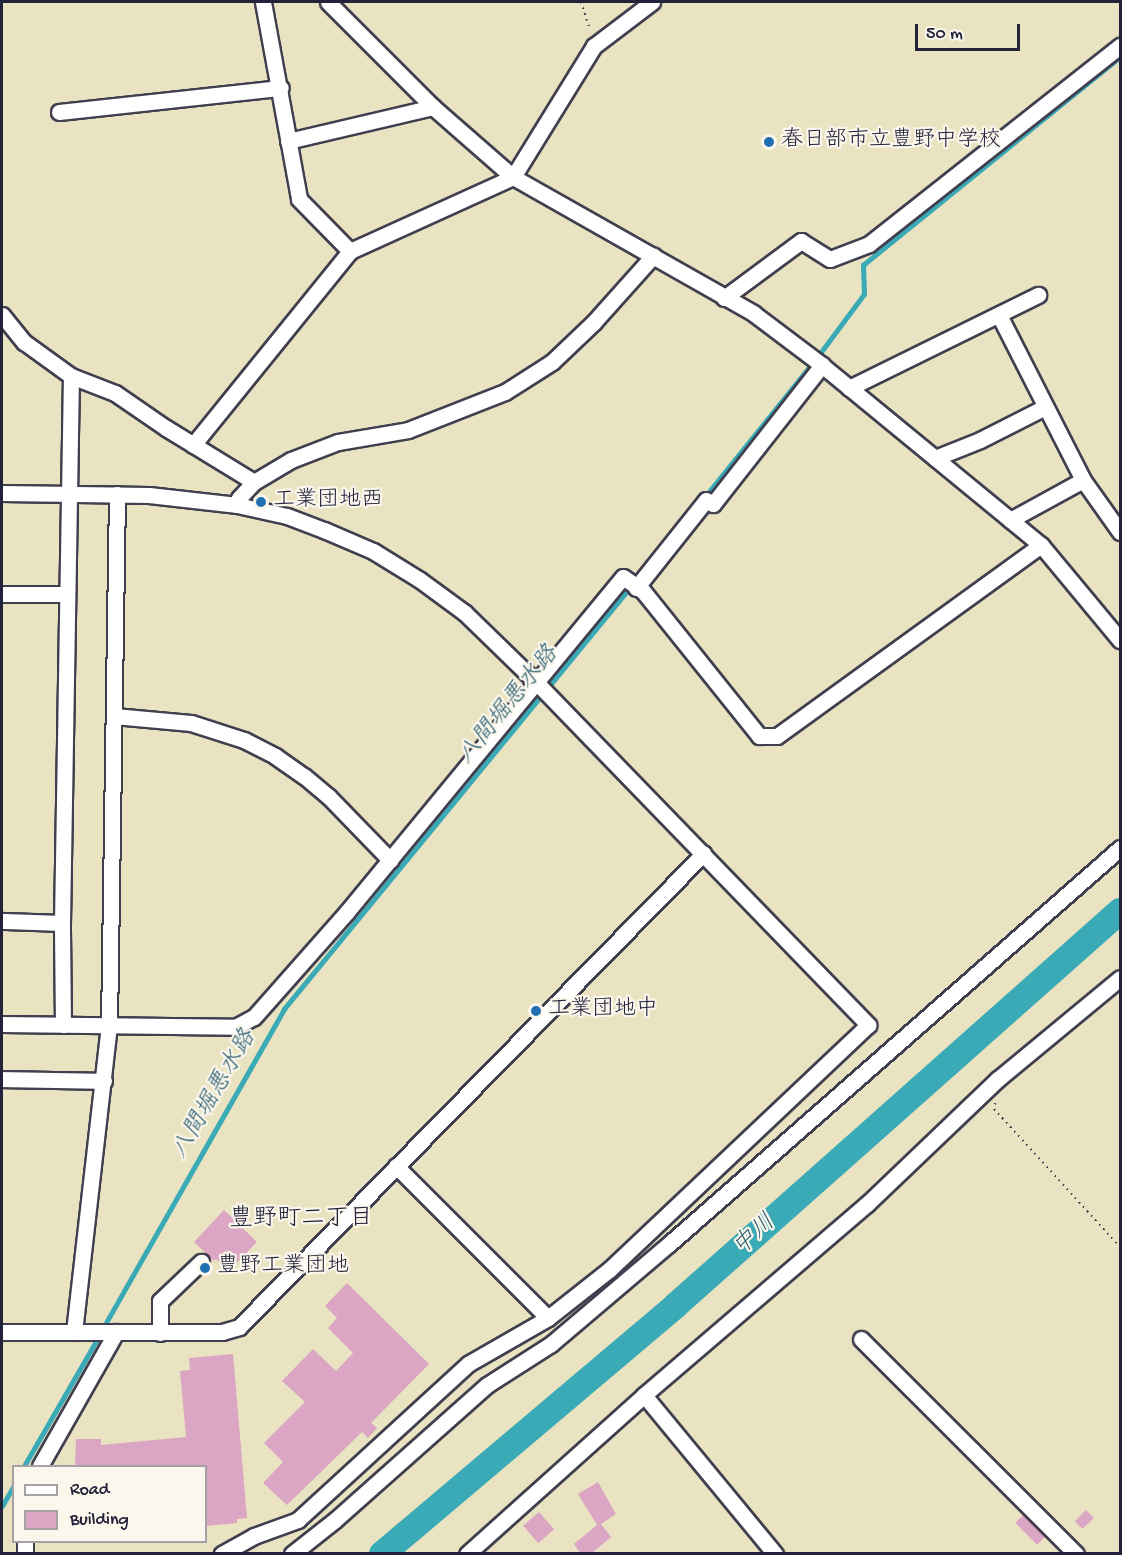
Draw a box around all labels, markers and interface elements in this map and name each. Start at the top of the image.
scale bar [918,12,1023,50]
text: 50 m [926,24,963,45]
place label: 春日部市立豊野中学校 [781,129,1001,155]
marker: 春日部市立豊野中学校 [762,135,776,149]
place label: 工業団地西 [273,489,383,515]
marker: 工業団地西 [254,495,268,509]
water label: 八間堀悪水路 [452,641,566,771]
place label: 工業団地中 [548,998,658,1024]
marker: 工業団地中 [529,1004,543,1018]
water label: 八間堀悪水路 [167,1025,263,1165]
district label: 豊野町二丁目 [229,1206,373,1234]
water label: 中川 [728,1209,782,1263]
place label: 豊野工業団地 [217,1255,349,1281]
marker: 豊野工業団地 [198,1261,212,1275]
legend [12,1465,207,1543]
text: Road [70,1480,109,1501]
text: Building [70,1510,129,1531]

